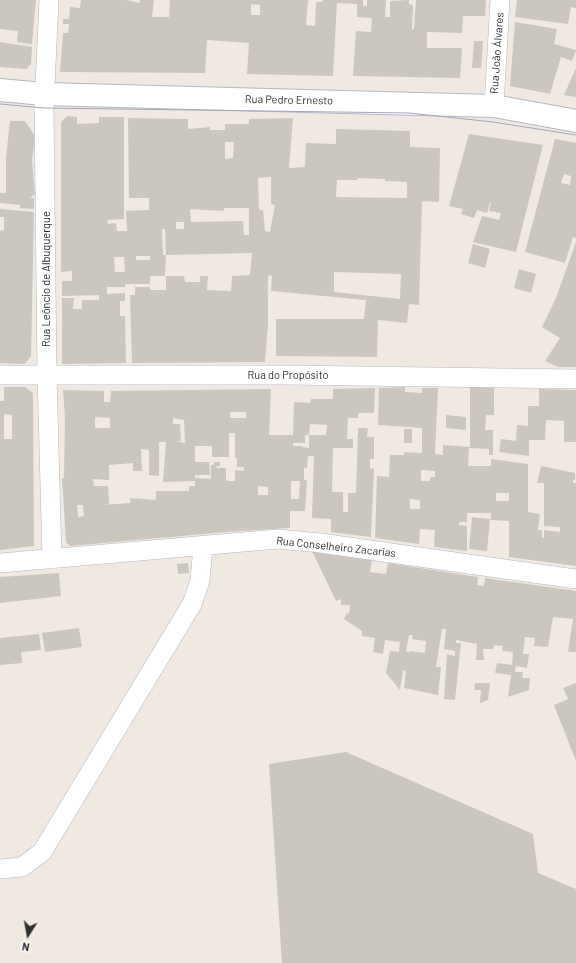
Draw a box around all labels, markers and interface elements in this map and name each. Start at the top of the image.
street label: Rua João Álvares [488,12,506,94]
street label: Rua Pedro Ernesto [245,93,333,107]
street label: Rua Leôncio de Albuquerque [39,211,53,347]
street label: Rua do Propósito [248,368,328,382]
street label: Rua Conselheiro Zacarias [276,534,396,560]
north arrow [8,915,48,955]
text: N [21,940,30,954]

